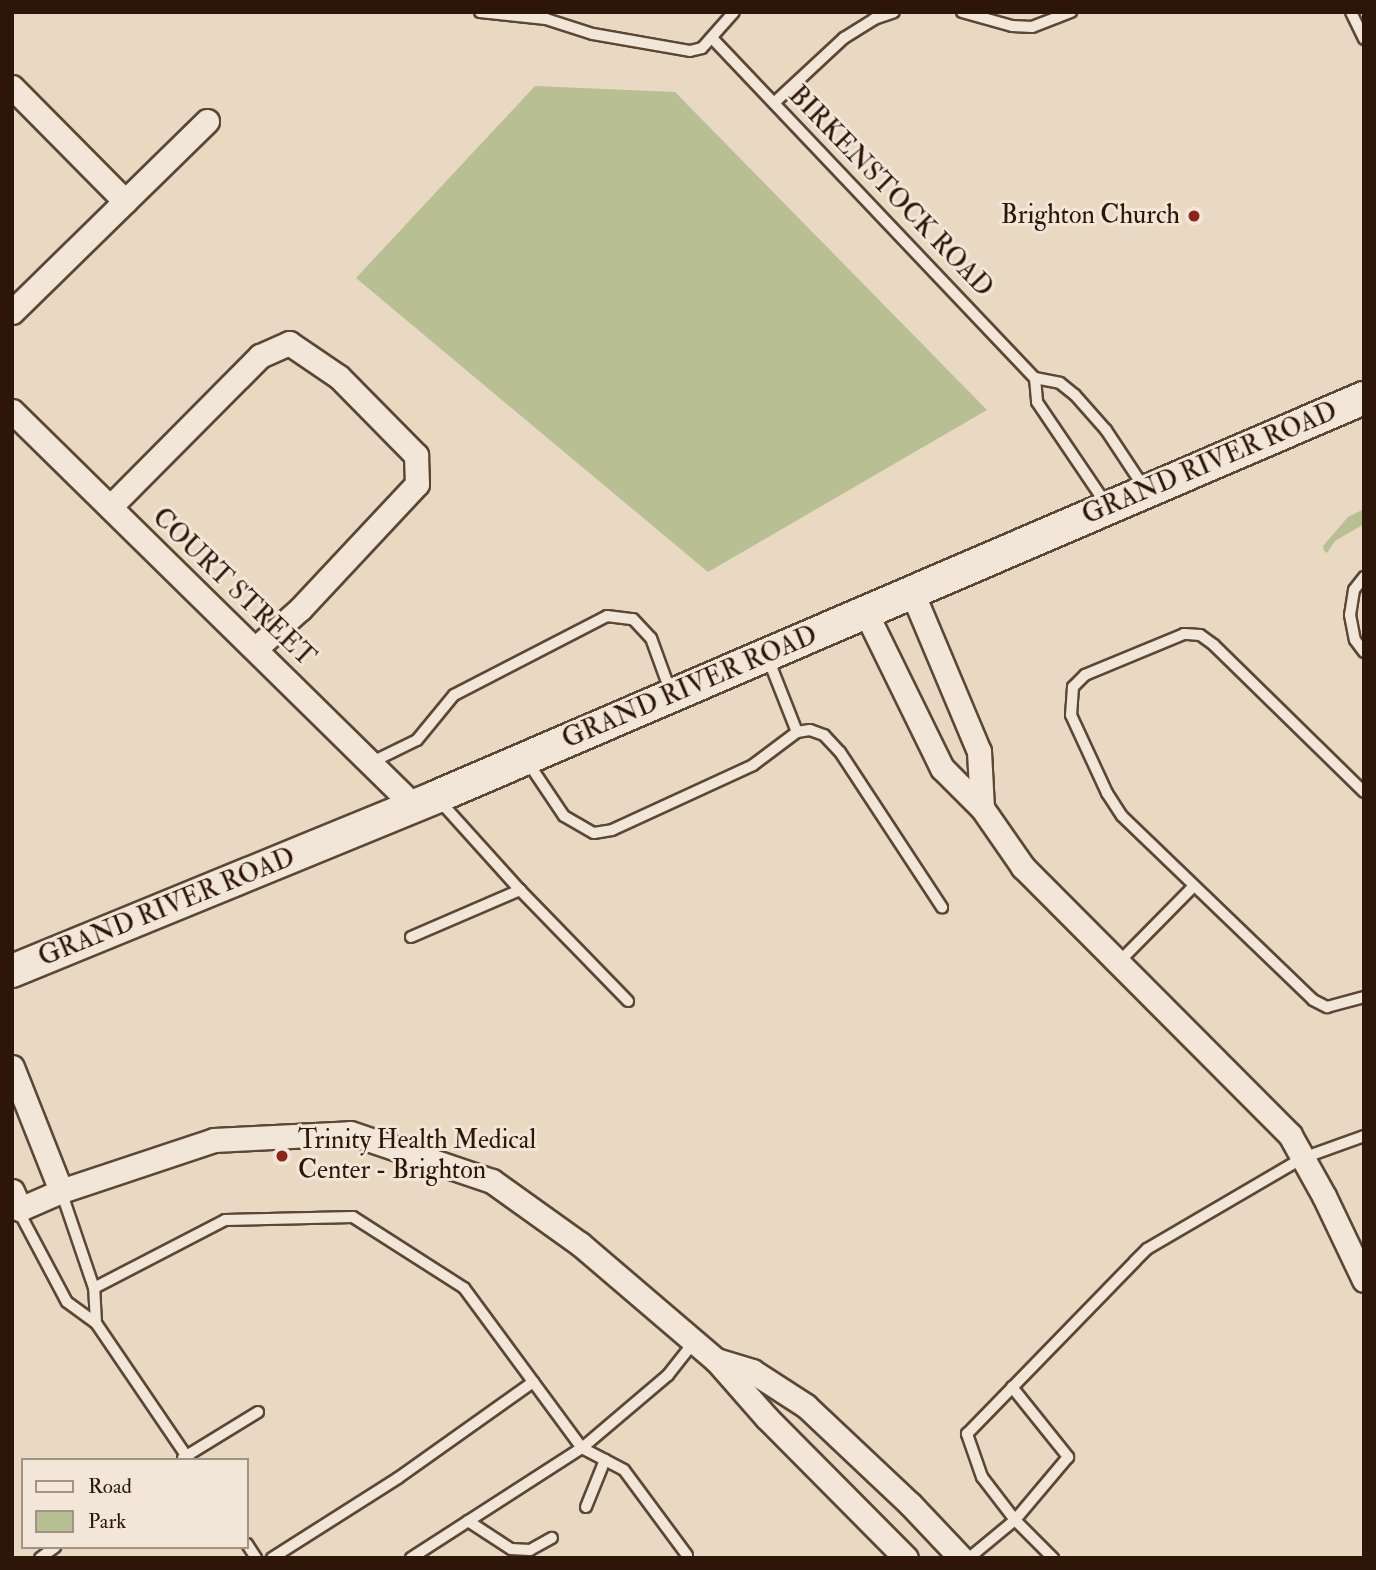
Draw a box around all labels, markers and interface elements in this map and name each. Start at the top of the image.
street label: BIRKENSTOCK ROAD [781,80,999,304]
place label: Brighton Church [1001,200,1180,232]
marker: Brighton Church [1186,208,1202,224]
street label: GRAND RIVER ROAD [1078,396,1342,532]
street label: COURT STREET [145,503,321,673]
street label: GRAND RIVER ROAD [558,620,822,756]
street label: GRAND RIVER ROAD [34,842,300,974]
place label: Trinity Health Medical Center - Brighton [298,1125,536,1186]
marker: Trinity Health Medical Center - Brighton [272,1146,292,1166]
legend [21,1458,248,1549]
text: Road [88,1473,132,1500]
text: Park [88,1508,126,1535]

